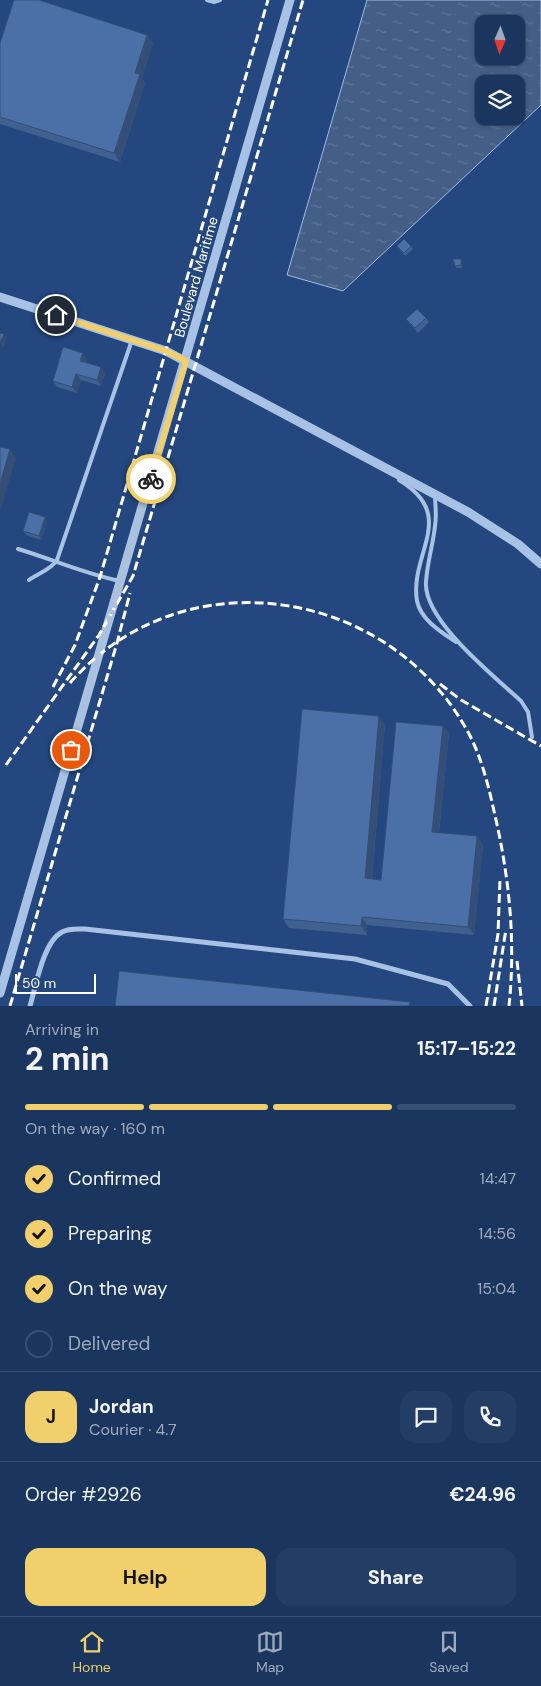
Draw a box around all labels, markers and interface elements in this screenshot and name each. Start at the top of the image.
north arrow [475,15,525,65]
map controls [475,15,525,125]
button: layers [475,75,525,125]
street label: Boulevard Maritime [170,214,222,339]
pin [35,294,77,336]
icon: home [42,301,70,329]
courier [126,454,176,504]
icon: bike [137,465,165,493]
pin [50,729,92,771]
icon: bag [57,736,85,764]
scale bar [15,971,96,994]
text: 50 m [22,974,56,992]
text: Arriving in [25,1019,99,1040]
text: 15:17–15:22 [417,1036,516,1061]
text: 2 min [25,1038,110,1080]
text: On the way · 160 m [25,1118,165,1139]
icon: check [25,1165,53,1193]
text: Confirmed [68,1166,161,1191]
text: 14:47 [480,1168,516,1189]
icon: check [25,1220,53,1248]
text: Preparing [68,1221,152,1246]
text: 14:56 [478,1223,516,1244]
icon: check [25,1275,53,1303]
text: On the way [68,1276,168,1301]
text: 15:04 [477,1278,516,1299]
text: Delivered [68,1331,150,1356]
button: chat [400,1391,452,1443]
button: phone [464,1391,516,1443]
text: Jordan [89,1394,154,1419]
text: J [46,1404,56,1429]
text: Courier · 4.7 [89,1419,177,1440]
text: Order #2926 [25,1482,142,1507]
text: €24.96 [449,1482,516,1507]
button: Help [25,1548,266,1606]
button: Share [276,1548,516,1606]
tab: Home [73,1628,111,1676]
tab: Map [256,1628,284,1676]
tab: Saved [429,1628,468,1676]

